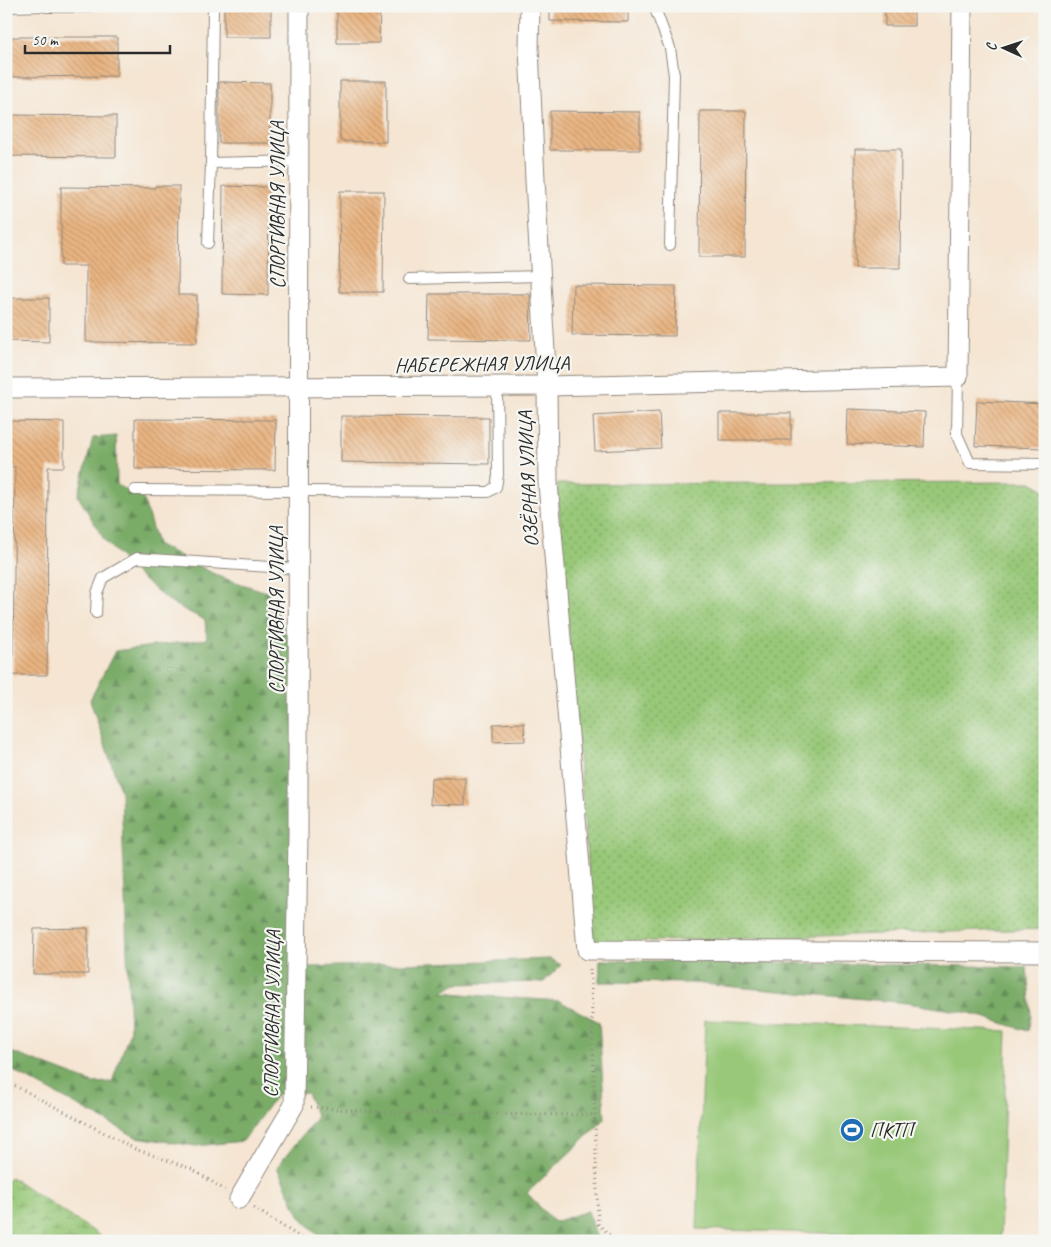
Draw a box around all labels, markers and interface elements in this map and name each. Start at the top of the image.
scale bar [25,22,170,54]
north arrow [978,22,1028,72]
text: 50 m [32,31,59,50]
text: С [983,41,1000,51]
street label: СПОРТИВНАЯ УЛИЦА [265,120,290,289]
street label: НАБЕРЕЖНАЯ УЛИЦА [394,350,571,378]
street label: ОЗЁРНАЯ УЛИЦА [512,409,544,548]
street label: СПОРТИВНАЯ УЛИЦА [264,525,289,694]
street label: СПОРТИВНАЯ УЛИЦА [258,929,286,1098]
sports icon: ПКТП [839,1117,865,1143]
place label: ПКТП [870,1118,917,1143]

